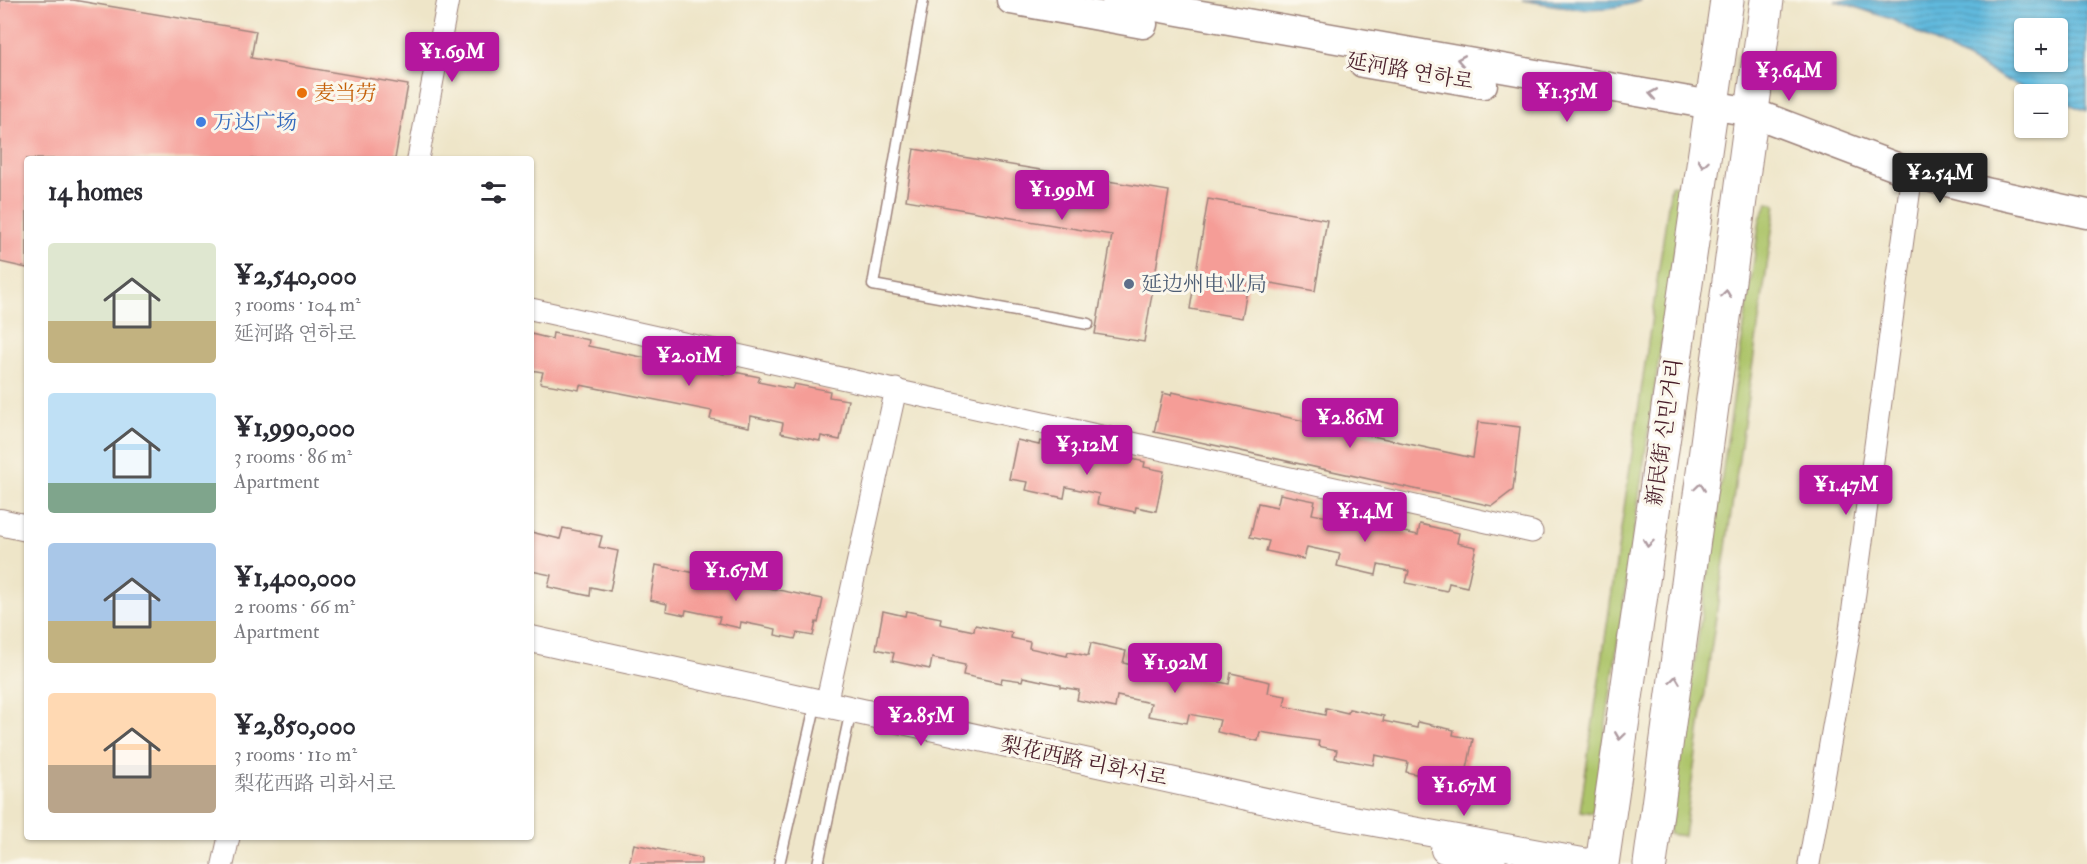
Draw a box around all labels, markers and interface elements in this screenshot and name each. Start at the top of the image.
map controls [2014,18,2068,138]
button: + [2014,18,2068,72]
pin: ¥1.69M [403,32,501,83]
text: ¥1.69M [419,39,485,64]
street label: 延河路 연하로 [1344,47,1475,96]
pin: ¥3.64M [1740,51,1838,102]
one-way arrow [1457,54,1467,67]
text: ¥3.64M [1756,58,1822,83]
pin: ¥1.35M [1518,72,1616,123]
text: ¥1.35M [1536,79,1598,104]
place label: 麦当劳 [314,80,377,107]
button: − [2014,84,2068,138]
marker: 麦当劳 [295,86,309,100]
one-way arrow [1649,89,1658,101]
place label: 万达广场 [213,109,297,136]
marker: 万达广场 [194,115,208,129]
pin: ¥2.54M [1891,153,1989,204]
one-way arrow [1697,158,1709,167]
text: ¥2.54M [1906,160,1974,185]
pin: ¥1.99M [1013,170,1111,221]
text: 14 homes [48,176,143,208]
icon: filters [477,176,510,209]
text: ¥1.99M [1029,177,1095,202]
text: ¥2,540,000 [234,260,357,292]
icon: home [96,267,168,339]
place label: 延边州电业局 [1141,271,1267,298]
marker: 延边州电业局 [1122,277,1136,291]
one-way arrow [1720,289,1732,298]
text: 3 rooms · 104 m² [234,292,361,317]
text: 延河路 연하로 [234,321,356,346]
pin: ¥2.01M [640,336,738,387]
text: ¥2.01M [656,343,722,368]
street label: 新民街 신민거리 [1641,357,1688,508]
pin: ¥2.86M [1301,398,1399,449]
text: ¥2.86M [1316,405,1384,430]
text: ¥1,990,000 [234,412,355,444]
icon: home [96,417,168,489]
pin: ¥3.12M [1038,425,1136,476]
text: ¥3.12M [1055,432,1119,457]
text: 3 rooms · 86 m² [234,444,352,469]
pin: ¥1.47M [1797,465,1895,516]
text: Apartment [234,469,319,494]
text: ¥1.47M [1813,472,1879,497]
one-way arrow [1694,482,1706,491]
pin: ¥1.4M [1323,492,1407,543]
text: ¥1.4M [1337,499,1393,524]
one-way arrow [1642,538,1654,547]
pin: ¥1.67M [687,551,785,602]
text: ¥1.67M [704,558,768,583]
text: ¥1,400,000 [234,562,356,594]
icon: home [96,567,168,639]
text: 2 rooms · 66 m² [234,594,355,619]
text: Apartment [234,619,319,644]
pin: ¥1.92M [1126,643,1224,694]
text: ¥1.92M [1142,650,1208,675]
one-way arrow [1668,676,1680,685]
pin: ¥2.85M [872,696,970,747]
text: ¥2.85M [888,703,954,728]
text: ¥2,850,000 [234,710,356,742]
icon: home [96,717,168,789]
street label: 梨花西路 리화서로 [998,731,1170,792]
one-way arrow [1615,731,1627,740]
text: 3 rooms · 110 m² [234,742,357,767]
pin: ¥1.67M [1415,766,1513,817]
text: 梨花西路 리화서로 [234,771,396,796]
text: ¥1.67M [1432,773,1496,798]

